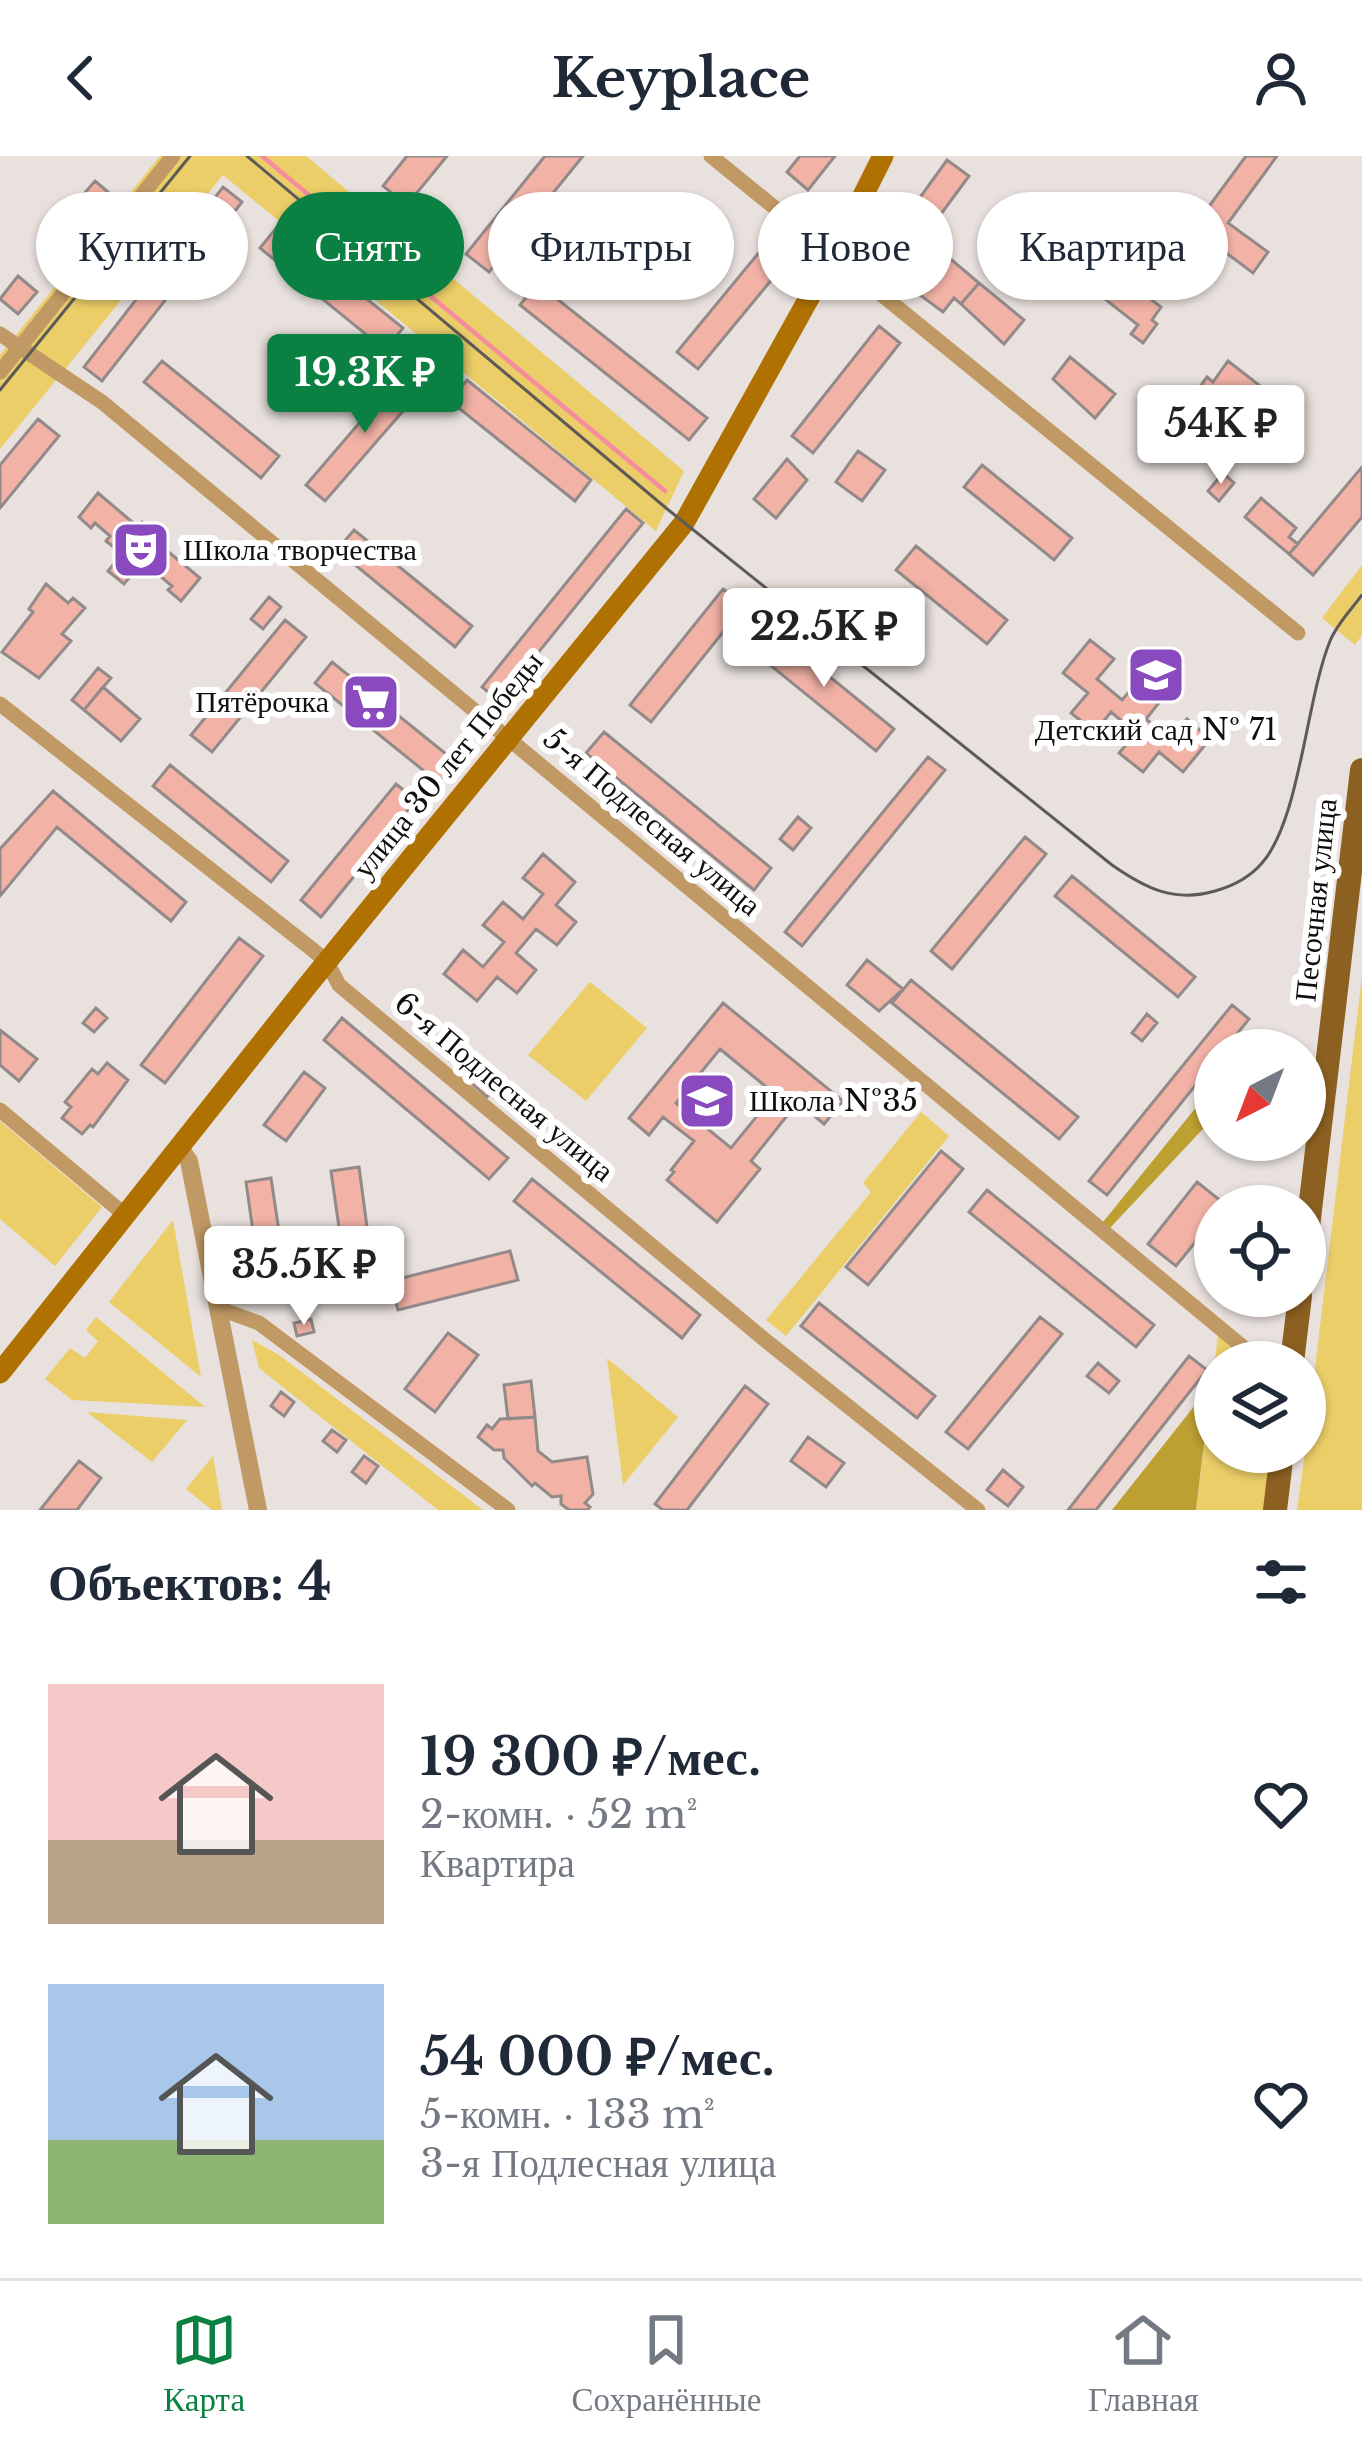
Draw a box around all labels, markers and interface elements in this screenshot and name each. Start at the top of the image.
icon: back [48,45,114,111]
text: Keyplace [552,45,810,112]
icon: person [1248,45,1314,111]
chip: Купить [36,192,248,300]
chip: Снять [272,192,464,300]
chip: Фильтры [488,192,734,300]
chip: Новое [758,192,953,300]
chip: Квартира [977,192,1228,300]
pin: 19.3K ₽ [254,334,476,436]
text: 19.3K ₽ [294,348,436,397]
pin: 54K ₽ [1137,385,1305,487]
text: 54K ₽ [1164,399,1278,448]
theatre icon: Школа творчества [110,519,172,581]
place label: Школа творчества [183,531,417,568]
pin: 22.5K ₽ [713,588,935,690]
text: 22.5K ₽ [750,602,898,651]
street label: улица 30 лет Победы [345,644,550,886]
school or university icon: Детский сад № 71 [1125,644,1187,706]
supermarket icon: Пятёрочка [340,671,402,733]
place label: Пятёрочка [195,683,329,720]
place label: Детский сад № 71 [1035,711,1277,748]
street label: 5-я Подлесная улица [536,720,769,923]
street label: Песочная улица [1286,796,1345,1003]
street label: 6-я Подлесная улица [387,984,621,1189]
north arrow [1194,1029,1326,1161]
map controls [1194,1029,1326,1473]
school or university icon: Школа №35 [676,1070,738,1132]
place label: Школа №35 [749,1082,918,1119]
button: locate [1194,1185,1326,1317]
pin: 35.5K ₽ [193,1226,415,1328]
text: 35.5K ₽ [231,1240,377,1289]
button: layers [1194,1341,1326,1473]
icon: filters [1248,1549,1314,1615]
text: Объектов: 4 [48,1551,332,1614]
text: 19 300 ₽/мес. [420,1726,761,1789]
icon: home [144,1732,288,1876]
icon: heart [1248,1771,1314,1837]
text: 2-комн. · 52 m² [420,1790,698,1839]
text: Квартира [420,1839,575,1888]
text: 54 000 ₽/мес. [420,2026,775,2089]
icon: home [144,2032,288,2176]
icon: heart [1248,2071,1314,2137]
text: 5-комн. · 133 m² [420,2090,715,2139]
text: 3-я Подлесная улица [420,2139,776,2188]
tab: Карта [163,2307,245,2420]
tab: Сохранённые [572,2307,761,2420]
tab: Главная [1088,2307,1199,2420]

